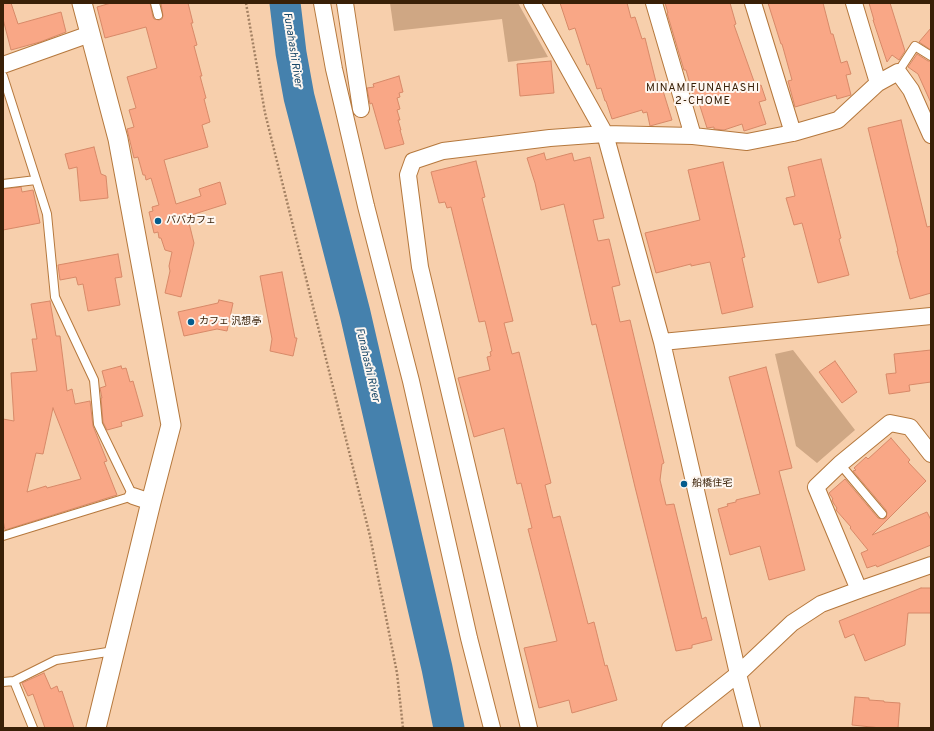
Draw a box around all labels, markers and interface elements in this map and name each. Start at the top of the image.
water label: Funahashi River [280,12,304,88]
district label: MINAMIFUNAHASHI 2-CHOME [646,82,760,108]
place label: パパカフェ [166,215,216,227]
marker: パパカフェ [153,216,163,226]
place label: カフェ 汎想亭 [199,316,261,328]
marker: カフェ 汎想亭 [186,317,196,327]
water label: Funahashi River [352,327,382,403]
place label: 船橋住宅 [692,478,732,490]
marker: 船橋住宅 [679,479,689,489]

